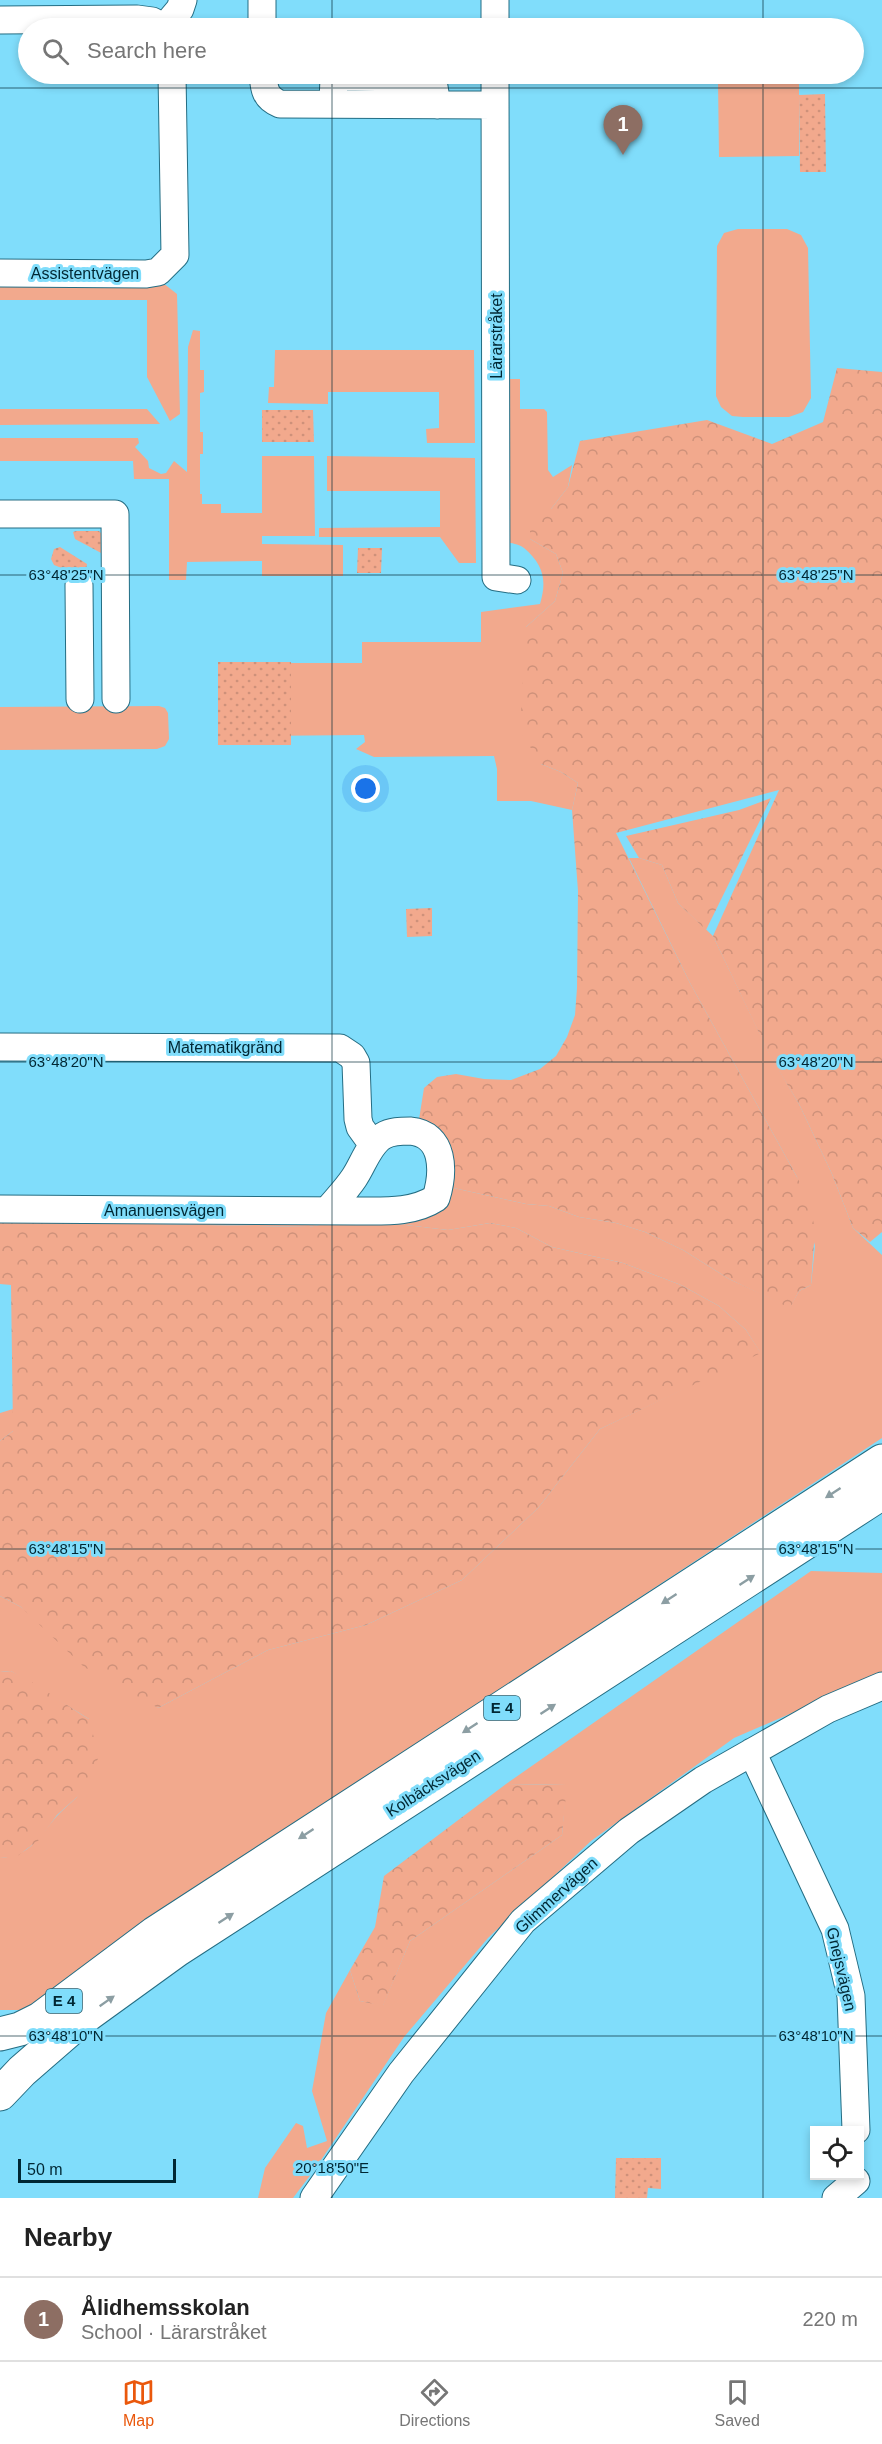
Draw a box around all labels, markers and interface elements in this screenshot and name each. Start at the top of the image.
search box [18,18,864,84]
icon: search [39,35,72,68]
text: Search here [87,38,207,63]
pin: 1 [604,106,642,155]
street label: Assistentvägen [31,265,139,282]
street label: Lärarstråket [488,293,505,379]
text: 63°48'25"N [28,566,104,583]
text: 63°48'25"N [778,566,854,583]
your location [351,774,380,803]
street label: Matematikgränd [168,1039,282,1056]
text: 63°48'20"N [28,1053,104,1070]
text: 63°48'20"N [778,1053,854,1070]
street label: Amanuensvägen [104,1202,224,1219]
one-way arrow [825,1487,841,1498]
text: 63°48'15"N [28,1540,104,1557]
text: 63°48'15"N [778,1540,854,1557]
one-way arrow [739,1575,756,1586]
one-way arrow [661,1593,677,1604]
road number: E 4 [484,1696,520,1720]
one-way arrow [540,1704,556,1715]
one-way arrow [462,1722,478,1733]
street label: Kolbäcksvägen [383,1747,483,1820]
one-way arrow [298,1828,315,1839]
street label: Glimmervägen [512,1854,601,1936]
one-way arrow [218,1913,234,1924]
street label: Gnejsvägen [824,1926,859,2013]
road number: E 4 [46,1989,82,2013]
one-way arrow [99,1996,115,2007]
text: 63°48'10"N [28,2027,104,2044]
text: 63°48'10"N [778,2027,854,2044]
map controls [810,2126,864,2180]
button: locate [810,2126,864,2180]
scale bar [18,2156,176,2184]
text: 20°18'50"E [295,2159,369,2176]
text: 50 m [27,2161,63,2178]
text: Nearby [24,2222,112,2252]
text: Ålidhemsskolan [81,2295,250,2320]
text: 1 [38,2308,49,2330]
text: 220 m [802,2308,858,2330]
text: School · Lärarstråket [81,2321,267,2343]
tab: Map [122,2376,155,2430]
tab: Directions [399,2376,470,2430]
tab: Saved [715,2376,760,2430]

